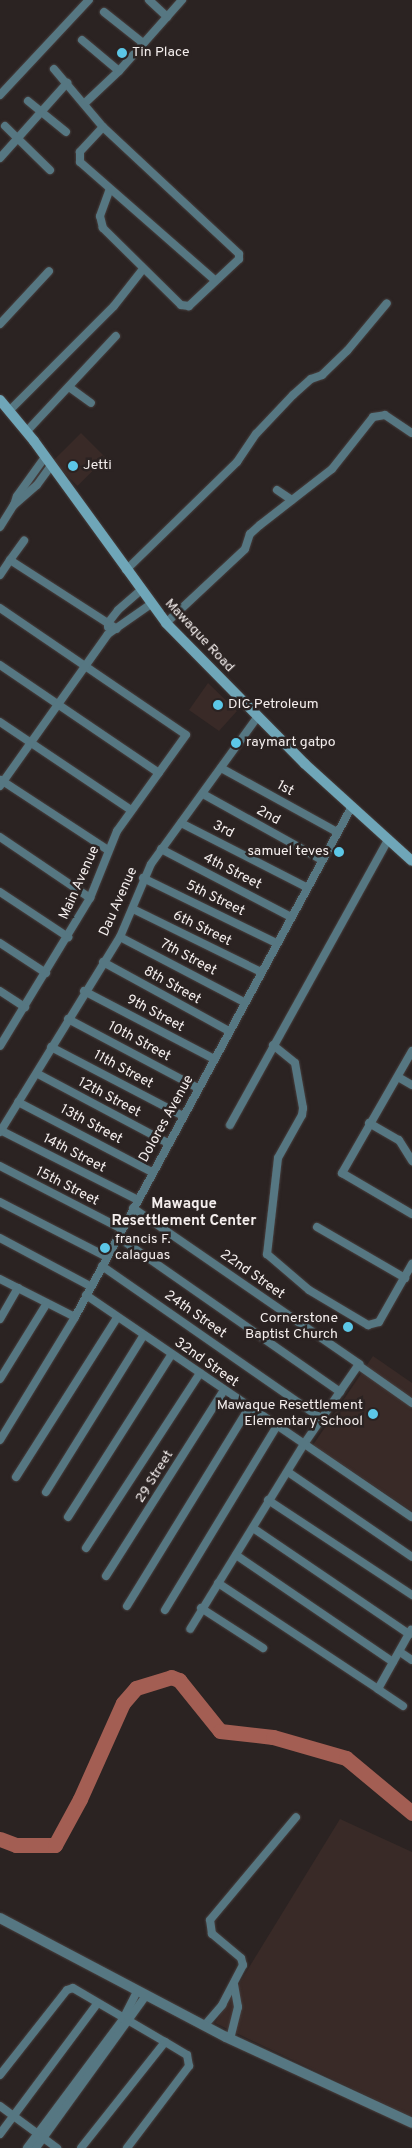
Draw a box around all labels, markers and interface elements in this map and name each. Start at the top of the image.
place label: Tin Place [132,45,190,61]
marker: Tin Place [116,47,128,59]
place label: Jetti [83,458,112,474]
marker: Jetti [67,460,79,472]
street label: Mawaque Road [161,596,237,676]
place label: DIC Petroleum [228,697,319,713]
marker: DIC Petroleum [212,699,224,711]
place label: raymart gatpo [246,735,336,751]
marker: raymart gatpo [230,737,242,749]
street label: 1st [274,778,296,800]
street label: 2nd [253,803,283,829]
street label: 3rd [210,818,236,842]
street label: Main Avenue [56,843,104,923]
place label: samuel teves [247,844,329,860]
marker: samuel teves [333,846,345,858]
street label: 4th Street [200,850,264,894]
street label: Dau Avenue [96,864,142,940]
street label: 5th Street [183,878,247,920]
street label: 6th Street [170,908,234,950]
street label: 7th Street [157,936,219,980]
street label: 8th Street [140,963,204,1009]
street label: 9th Street [123,992,187,1036]
street label: 10th Street [105,1018,173,1066]
street label: 11th Street [90,1047,156,1093]
street label: Dolores Avenue [136,1072,198,1166]
street label: 12th Street [75,1075,143,1121]
street label: 13th Street [57,1102,125,1148]
street label: 14th Street [40,1131,108,1177]
street label: 15th Street [33,1164,101,1210]
district label: Mawaque Resettlement Center [112,1195,256,1230]
place label: francis F. calaguas [115,1232,171,1264]
marker: francis F. calaguas [99,1242,111,1254]
street label: 22nd Street [216,1247,288,1303]
street label: 24th Street [161,1288,229,1342]
place label: Cornerstone Baptist Church [245,1311,338,1344]
marker: Cornerstone Baptist Church [342,1321,354,1333]
street label: 32nd Street [171,1335,241,1391]
place label: Mawaque Resettlement Elementary School [217,1398,363,1430]
marker: Mawaque Resettlement Elementary School [367,1408,379,1420]
street label: 29 Street [132,1448,178,1506]

